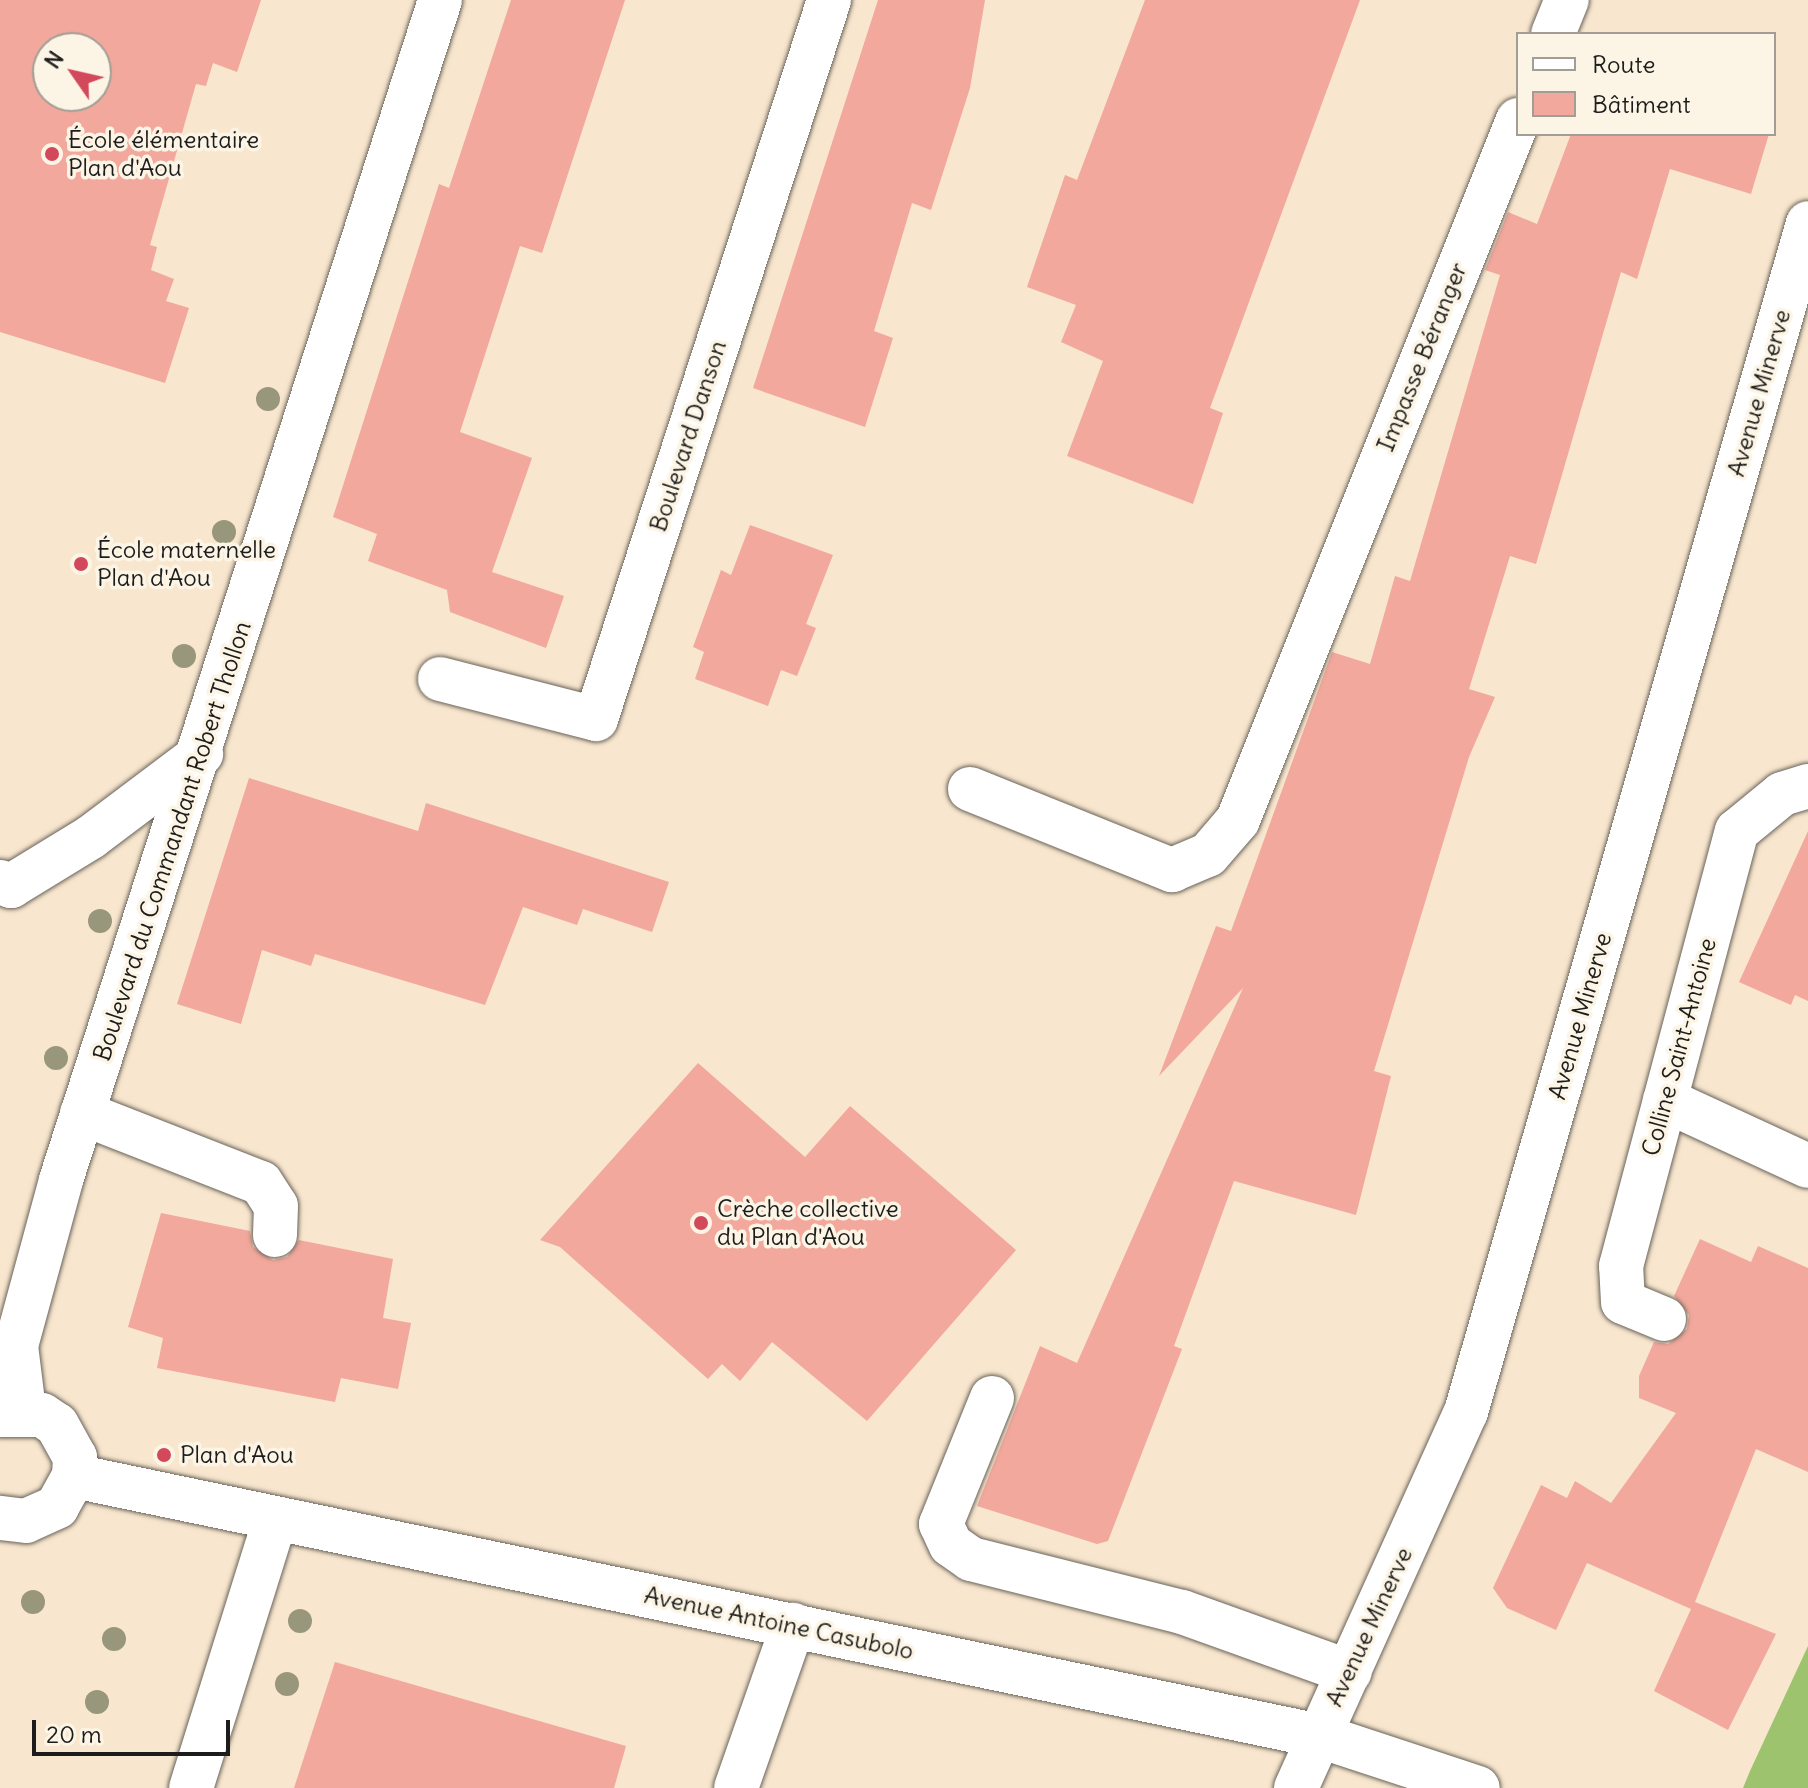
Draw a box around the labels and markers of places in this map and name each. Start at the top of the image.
place label: École élémentaire Plan d'Aou [68,126,259,182]
marker: École élémentaire Plan d'Aou [43,145,61,163]
place label: École maternelle Plan d'Aou [97,536,276,592]
marker: École maternelle Plan d'Aou [72,555,90,573]
place label: Crèche collective du Plan d'Aou [717,1195,899,1251]
marker: Crèche collective du Plan d'Aou [692,1214,710,1232]
place label: Plan d'Aou [180,1441,294,1469]
marker: Plan d'Aou [155,1446,173,1464]

